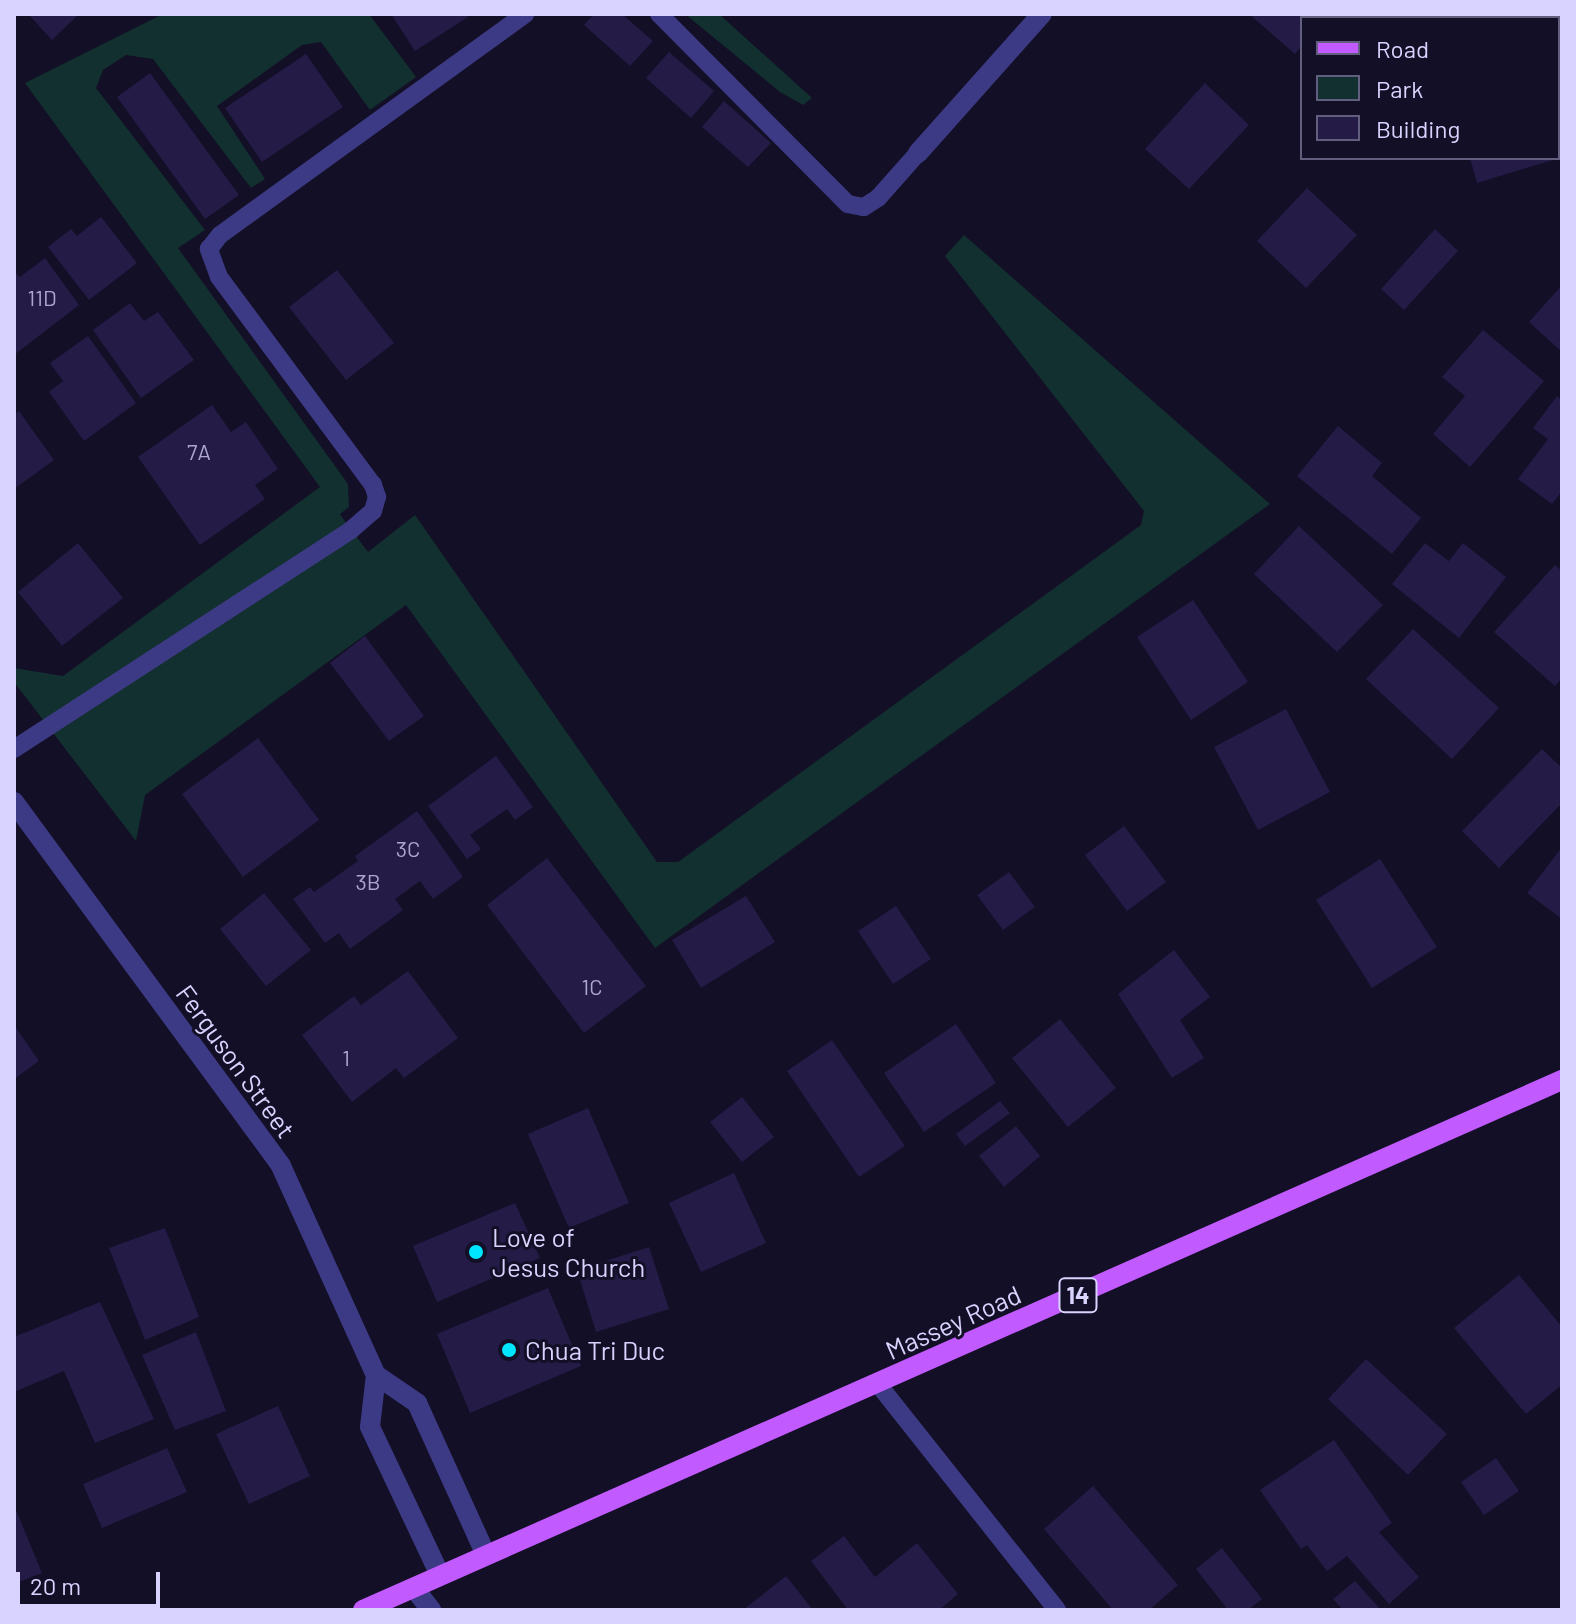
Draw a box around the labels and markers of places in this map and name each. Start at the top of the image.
place label: Love of Jesus Church [492,1221,645,1282]
marker: Love of Jesus Church [467,1243,485,1261]
place label: Chua Tri Duc [525,1334,665,1366]
marker: Chua Tri Duc [500,1341,518,1359]

